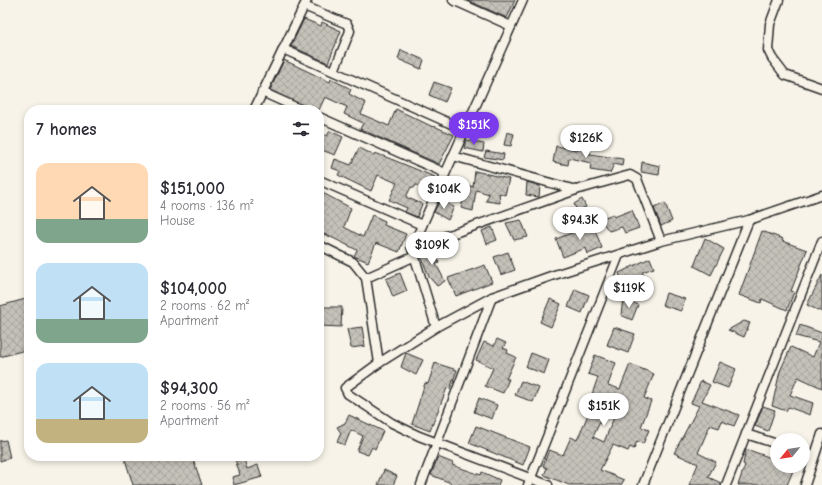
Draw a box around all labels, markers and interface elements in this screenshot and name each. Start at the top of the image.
pin: $151K [446,112,502,146]
text: $151K [458,117,490,132]
icon: filters [290,118,312,140]
text: 7 homes [36,120,97,139]
pin: $126K [558,125,614,159]
text: $126K [569,130,603,145]
pin: $104K [416,176,472,210]
icon: home [68,179,116,227]
text: $151,000 [160,179,225,198]
text: $104K [427,181,461,196]
text: 4 rooms · 136 m² [160,198,254,213]
pin: $94.3K [547,207,613,241]
text: $94.3K [562,212,598,227]
text: House [160,213,195,228]
pin: $109K [404,232,460,266]
text: $109K [415,237,449,252]
pin: $119K [601,275,657,309]
icon: home [68,279,116,327]
text: $104,000 [160,279,227,298]
text: $119K [613,280,645,295]
text: 2 rooms · 62 m² [160,298,249,313]
text: Apartment [160,313,218,328]
icon: home [68,379,116,427]
text: $94,300 [160,379,218,398]
pin: $151K [576,393,632,427]
text: 2 rooms · 56 m² [160,398,249,413]
text: $151K [588,398,620,413]
text: Apartment [160,413,218,428]
north arrow [770,433,810,473]
map controls [770,433,810,473]

